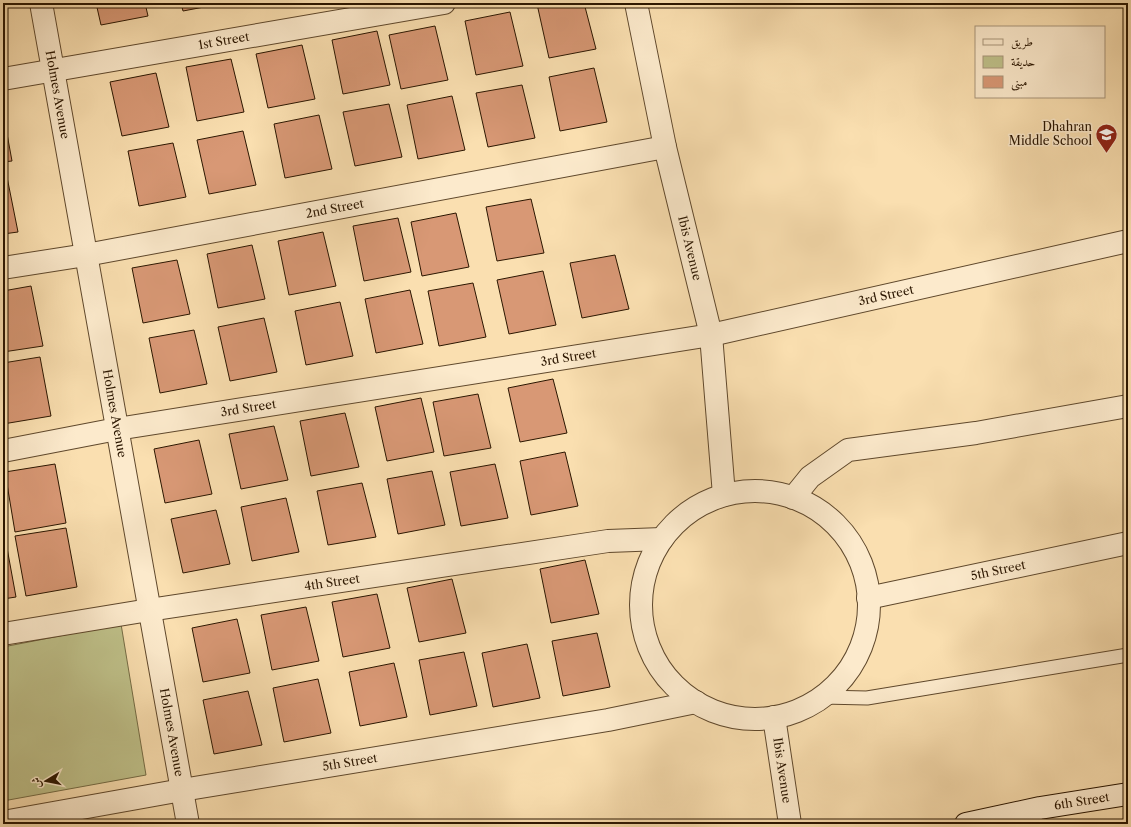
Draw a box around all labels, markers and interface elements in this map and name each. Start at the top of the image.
legend [975,26,1105,98]
street label: 1st Street [197,29,251,52]
text: طريق [1011,34,1033,50]
street label: Holmes Avenue [43,49,73,140]
text: حديقة [1011,54,1035,70]
text: مبنى [1011,74,1027,91]
place label: Dhahran Middle School [1009,119,1092,148]
school or university icon: Dhahran Middle School [1094,121,1120,154]
street label: 2nd Street [304,195,366,221]
street label: Ibis Avenue [675,214,705,282]
street label: 3rd Street [857,281,916,309]
street label: 3rd Street [539,345,598,369]
street label: Holmes Avenue [100,368,130,459]
street label: 3rd Street [219,396,278,420]
street label: 5th Street [969,557,1027,583]
street label: 4th Street [303,570,361,594]
street label: Holmes Avenue [157,687,187,778]
street label: Ibis Avenue [770,737,795,804]
street label: 5th Street [321,750,379,774]
north arrow [26,761,66,801]
text: ش [28,776,44,789]
street label: 6th Street [1053,789,1111,813]

